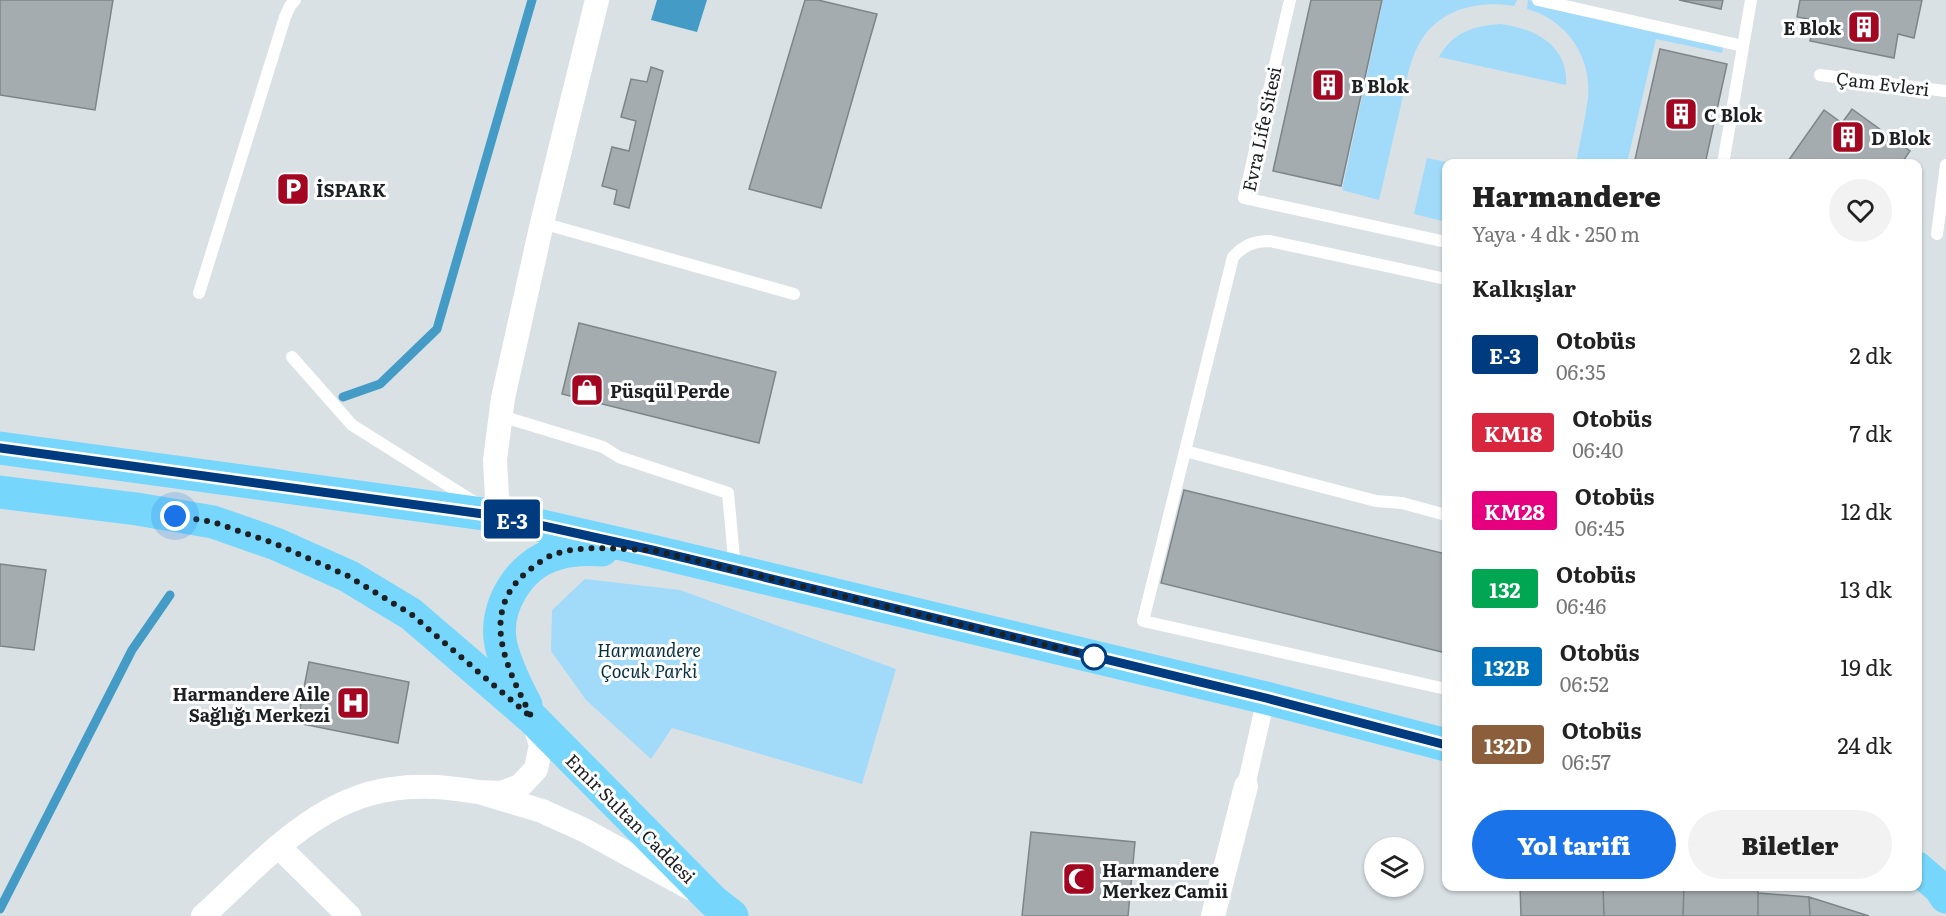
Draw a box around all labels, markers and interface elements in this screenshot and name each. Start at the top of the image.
building icon: E Blok [1846,9,1882,45]
place label: E Blok [1783,14,1842,41]
street label: Evra Life Sitesi [1235,64,1287,194]
street label: Çam Evleri [1835,64,1931,102]
building icon: B Blok [1310,67,1346,103]
place label: B Blok [1351,72,1410,99]
building icon: C Blok [1663,96,1699,132]
place label: C Blok [1704,101,1763,128]
building icon: D Blok [1830,119,1866,155]
place label: D Blok [1871,124,1932,151]
parking icon: İSPARK [275,171,311,207]
text: Harmandere [1472,174,1661,216]
place label: İSPARK [316,176,386,203]
button: heart [1829,179,1892,242]
text: Yaya · 4 dk · 250 m [1472,218,1640,248]
text: Kalkışlar [1472,271,1576,304]
text: Otobüs [1556,323,1636,356]
text: 2 dk [1850,338,1892,371]
text: E-3 [1489,339,1521,370]
text: 06:35 [1556,356,1606,386]
shop icon: Püsqül Perde [569,372,605,408]
place label: Püsqül Perde [610,377,730,404]
text: Otobüs [1572,401,1652,434]
text: 7 dk [1850,416,1892,449]
text: KM18 [1484,417,1542,448]
text: 06:40 [1572,434,1623,464]
text: Otobüs [1575,479,1655,512]
text: 12 dk [1841,494,1892,527]
text: KM28 [1484,495,1545,526]
line badge: E-3 [478,500,546,538]
your location [160,501,190,531]
text: E-3 [496,504,528,535]
text: 06:45 [1575,512,1625,542]
text: Otobüs [1556,557,1636,590]
text: 13 dk [1840,572,1892,605]
text: 132 [1489,573,1521,604]
text: 06:46 [1556,590,1606,620]
text: Otobüs [1560,635,1640,668]
park label: Harmandere Çocuk Parki [597,636,701,684]
unlabelled marker [1081,644,1107,670]
text: 19 dk [1840,650,1892,683]
text: 132B [1484,651,1530,682]
text: 06:52 [1560,668,1609,698]
place label: Harmandere Aile Sağlığı Merkezi [173,680,330,728]
hospital icon: Harmandere Aile Sağlığı Merkezi [335,685,371,721]
text: Otobüs [1562,713,1641,746]
text: 24 dk [1837,728,1892,761]
text: 132D [1484,729,1532,760]
text: 06:57 [1562,746,1611,776]
street label: Emir Sultan Caddesi [560,747,702,889]
button: Yol tarifi [1472,810,1676,879]
button: Biletler [1688,810,1892,879]
map controls [1364,837,1424,897]
button: layers [1364,837,1424,897]
place label: Harmandere Merkez Camii [1102,856,1229,904]
mosque icon: Harmandere Merkez Camii [1061,861,1097,897]

